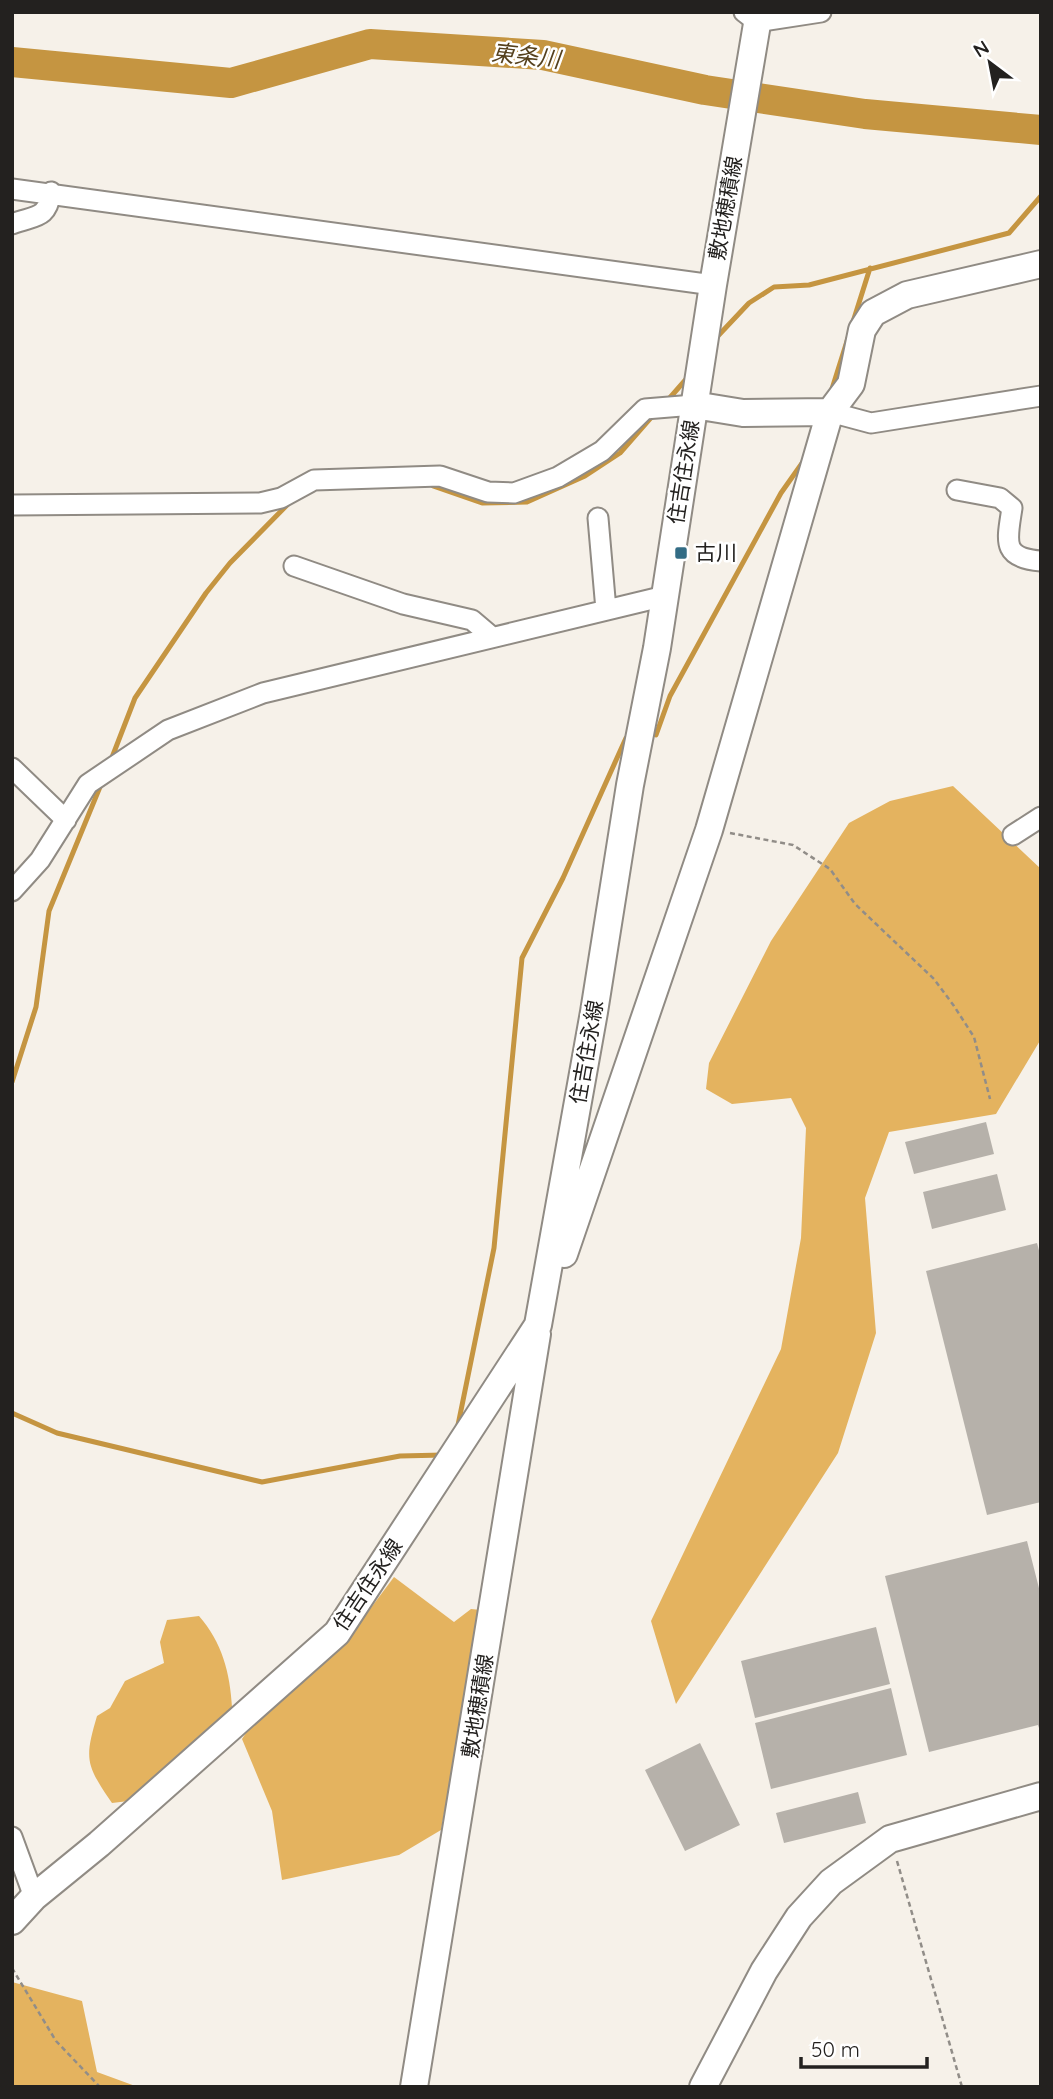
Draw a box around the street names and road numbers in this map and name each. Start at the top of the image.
street label: 敷地穂積線 [703,154,747,262]
street label: 住吉住永線 [662,418,704,526]
street label: 住吉住永線 [564,998,608,1106]
street label: 住吉住永線 [327,1534,407,1635]
street label: 敷地穂積線 [456,1652,498,1760]

